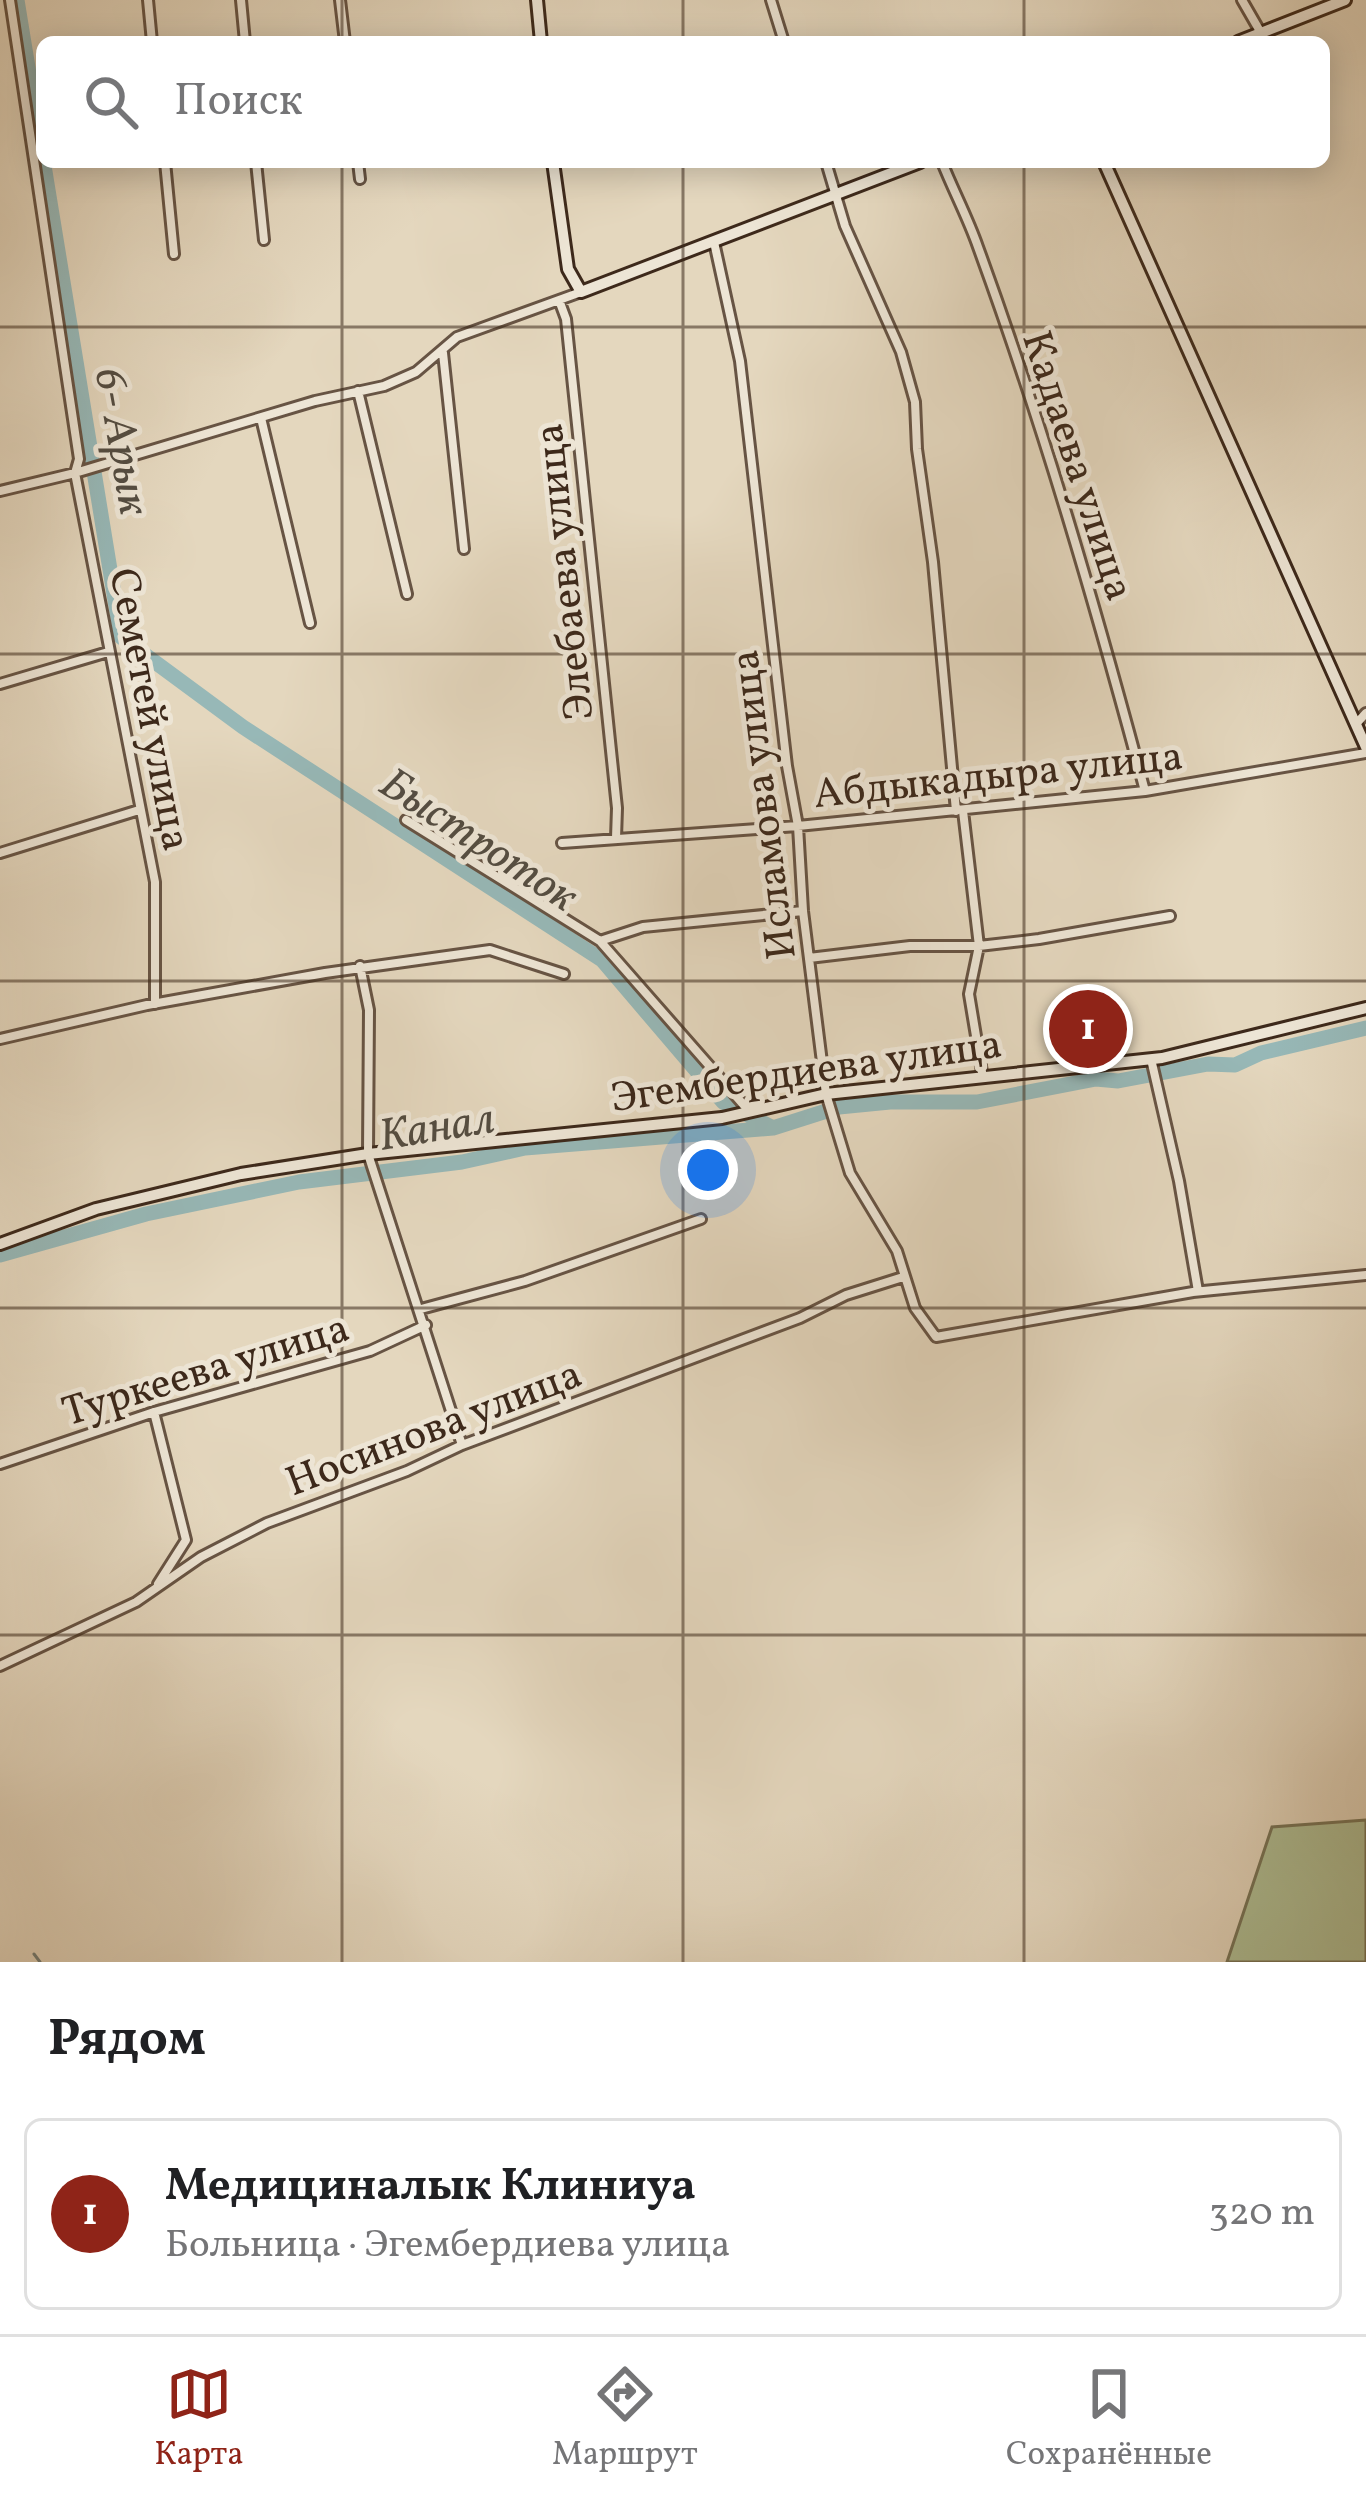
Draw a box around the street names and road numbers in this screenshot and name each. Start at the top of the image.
street label: Кадаева улица [1004,324,1147,609]
street label: Элебаева улица [522,420,611,723]
street label: Семетей улица [91,564,204,856]
street label: Исламова улица [717,646,814,963]
street label: Абдыкадыра улица [811,729,1186,826]
street label: Эгембердиева улица [607,1017,1006,1130]
street label: Туркеева улица [56,1301,357,1444]
street label: Носинова улица [278,1347,591,1514]

